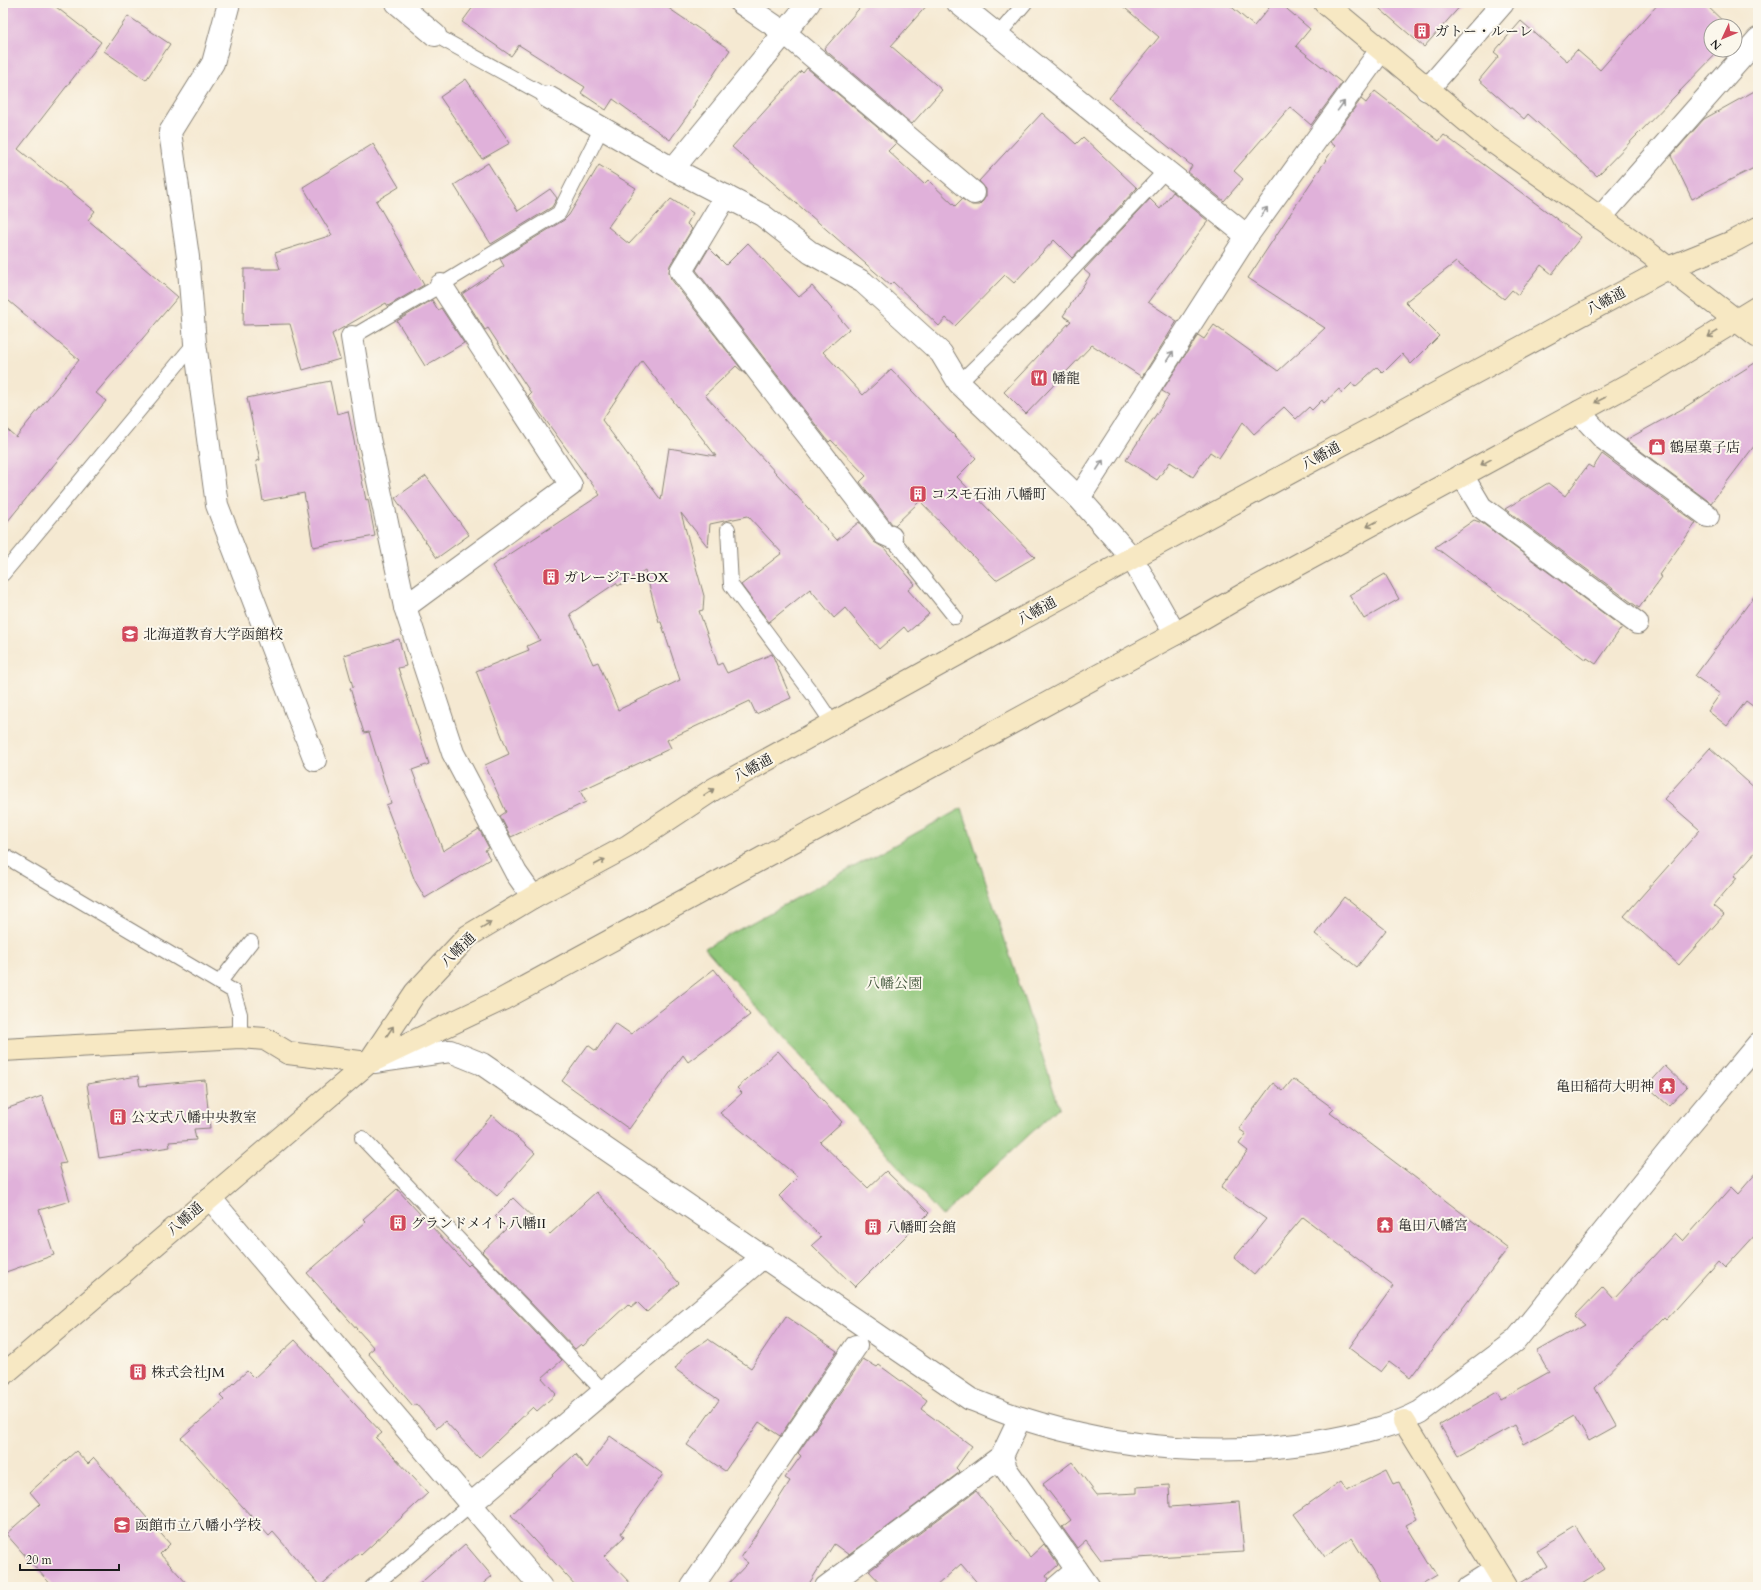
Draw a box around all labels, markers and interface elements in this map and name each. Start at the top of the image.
north arrow [1703,18,1743,58]
building icon: ガトー・ルーレ [1412,21,1432,41]
place label: ガトー・ルーレ [1435,22,1533,41]
text: N [1707,36,1725,53]
one-way arrow [1337,101,1345,112]
one-way arrow [1260,206,1269,217]
street label: 八幡通 [1583,283,1629,319]
one-way arrow [1707,331,1719,339]
one-way arrow [1167,350,1175,362]
restaurant icon: 幡龍 [1029,368,1049,388]
place label: 幡龍 [1052,369,1080,388]
one-way arrow [1595,396,1607,404]
shop icon: 鶴屋菓子店 [1647,437,1667,457]
street label: 八幡通 [1298,438,1344,474]
place label: 鶴屋菓子店 [1670,438,1740,457]
one-way arrow [1097,459,1105,471]
one-way arrow [1480,459,1492,466]
building icon: コスモ石油 八幡町 [908,484,928,504]
place label: コスモ石油 八幡町 [931,485,1047,504]
one-way arrow [1366,521,1378,528]
building icon: ガレージT-BOX [541,567,561,587]
place label: ガレージT-BOX [564,568,669,587]
street label: 八幡通 [1014,593,1060,629]
school or university icon: 北海道教育大学函館校 [120,624,140,644]
place label: 北海道教育大学函館校 [143,625,283,644]
street label: 八幡通 [730,750,776,786]
one-way arrow [703,788,714,796]
one-way arrow [593,858,605,865]
one-way arrow [480,921,492,929]
street label: 八幡通 [436,929,480,971]
park label: 八幡公園 [866,974,922,993]
one-way arrow [386,1025,394,1036]
temple icon: 亀田稲荷大明神 [1657,1076,1677,1096]
place label: 亀田稲荷大明神 [1556,1077,1654,1096]
building icon: 公文式八幡中央教室 [108,1107,128,1127]
place label: 公文式八幡中央教室 [131,1108,257,1127]
street label: 八幡通 [163,1198,207,1240]
building icon: グランドメイト八幡II [388,1213,408,1233]
place label: グランドメイト八幡II [411,1214,546,1233]
temple icon: 亀田八幡宮 [1375,1215,1395,1235]
place label: 亀田八幡宮 [1398,1216,1468,1235]
building icon: 八幡町会館 [863,1217,883,1237]
place label: 八幡町会館 [886,1218,956,1237]
building icon: 株式会社JM [128,1362,148,1382]
place label: 株式会社JM [151,1363,225,1382]
school or university icon: 函館市立八幡小学校 [112,1515,132,1535]
place label: 函館市立八幡小学校 [135,1516,261,1535]
scale bar [20,1546,119,1572]
text: 20 m [26,1552,53,1568]

